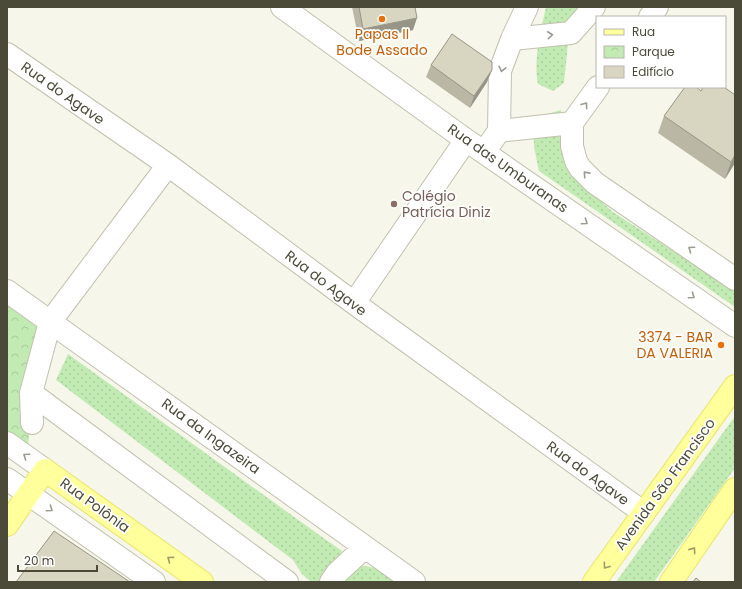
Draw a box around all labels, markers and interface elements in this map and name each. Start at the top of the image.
marker: Papas II Bode Assado [377,14,387,24]
legend [596,16,726,88]
text: Rua [632,23,655,40]
place label: Papas II Bode Assado [336,24,428,60]
one-way arrow [547,31,553,40]
text: Parque [632,43,675,60]
street label: Rua do Agave [17,57,109,129]
text: Edifício [632,63,674,80]
one-way arrow [498,66,506,72]
one-way arrow [580,103,587,110]
street label: Rua das Umburanas [444,119,572,217]
one-way arrow [583,171,590,179]
place label: Colégio Patrícia Diniz [402,186,491,222]
marker: Colégio Patrícia Diniz [389,199,399,209]
one-way arrow [581,217,588,224]
street label: Rua do Agave [281,246,371,321]
one-way arrow [689,247,696,254]
one-way arrow [688,291,695,299]
place label: 3374 - BAR DA VALERIA [636,327,713,363]
marker: 3374 - BAR DA VALERIA [716,340,726,350]
street label: Rua da Ingazeira [157,393,265,479]
street label: Avenida São Francisco [610,414,720,554]
street label: Rua do Agave [543,436,634,510]
one-way arrow [23,453,30,461]
street label: Rua Polônia [56,473,134,537]
one-way arrow [46,504,53,511]
scale bar [18,547,97,573]
one-way arrow [688,547,696,554]
text: 20 m [24,552,54,569]
one-way arrow [168,557,175,564]
one-way arrow [604,561,611,568]

